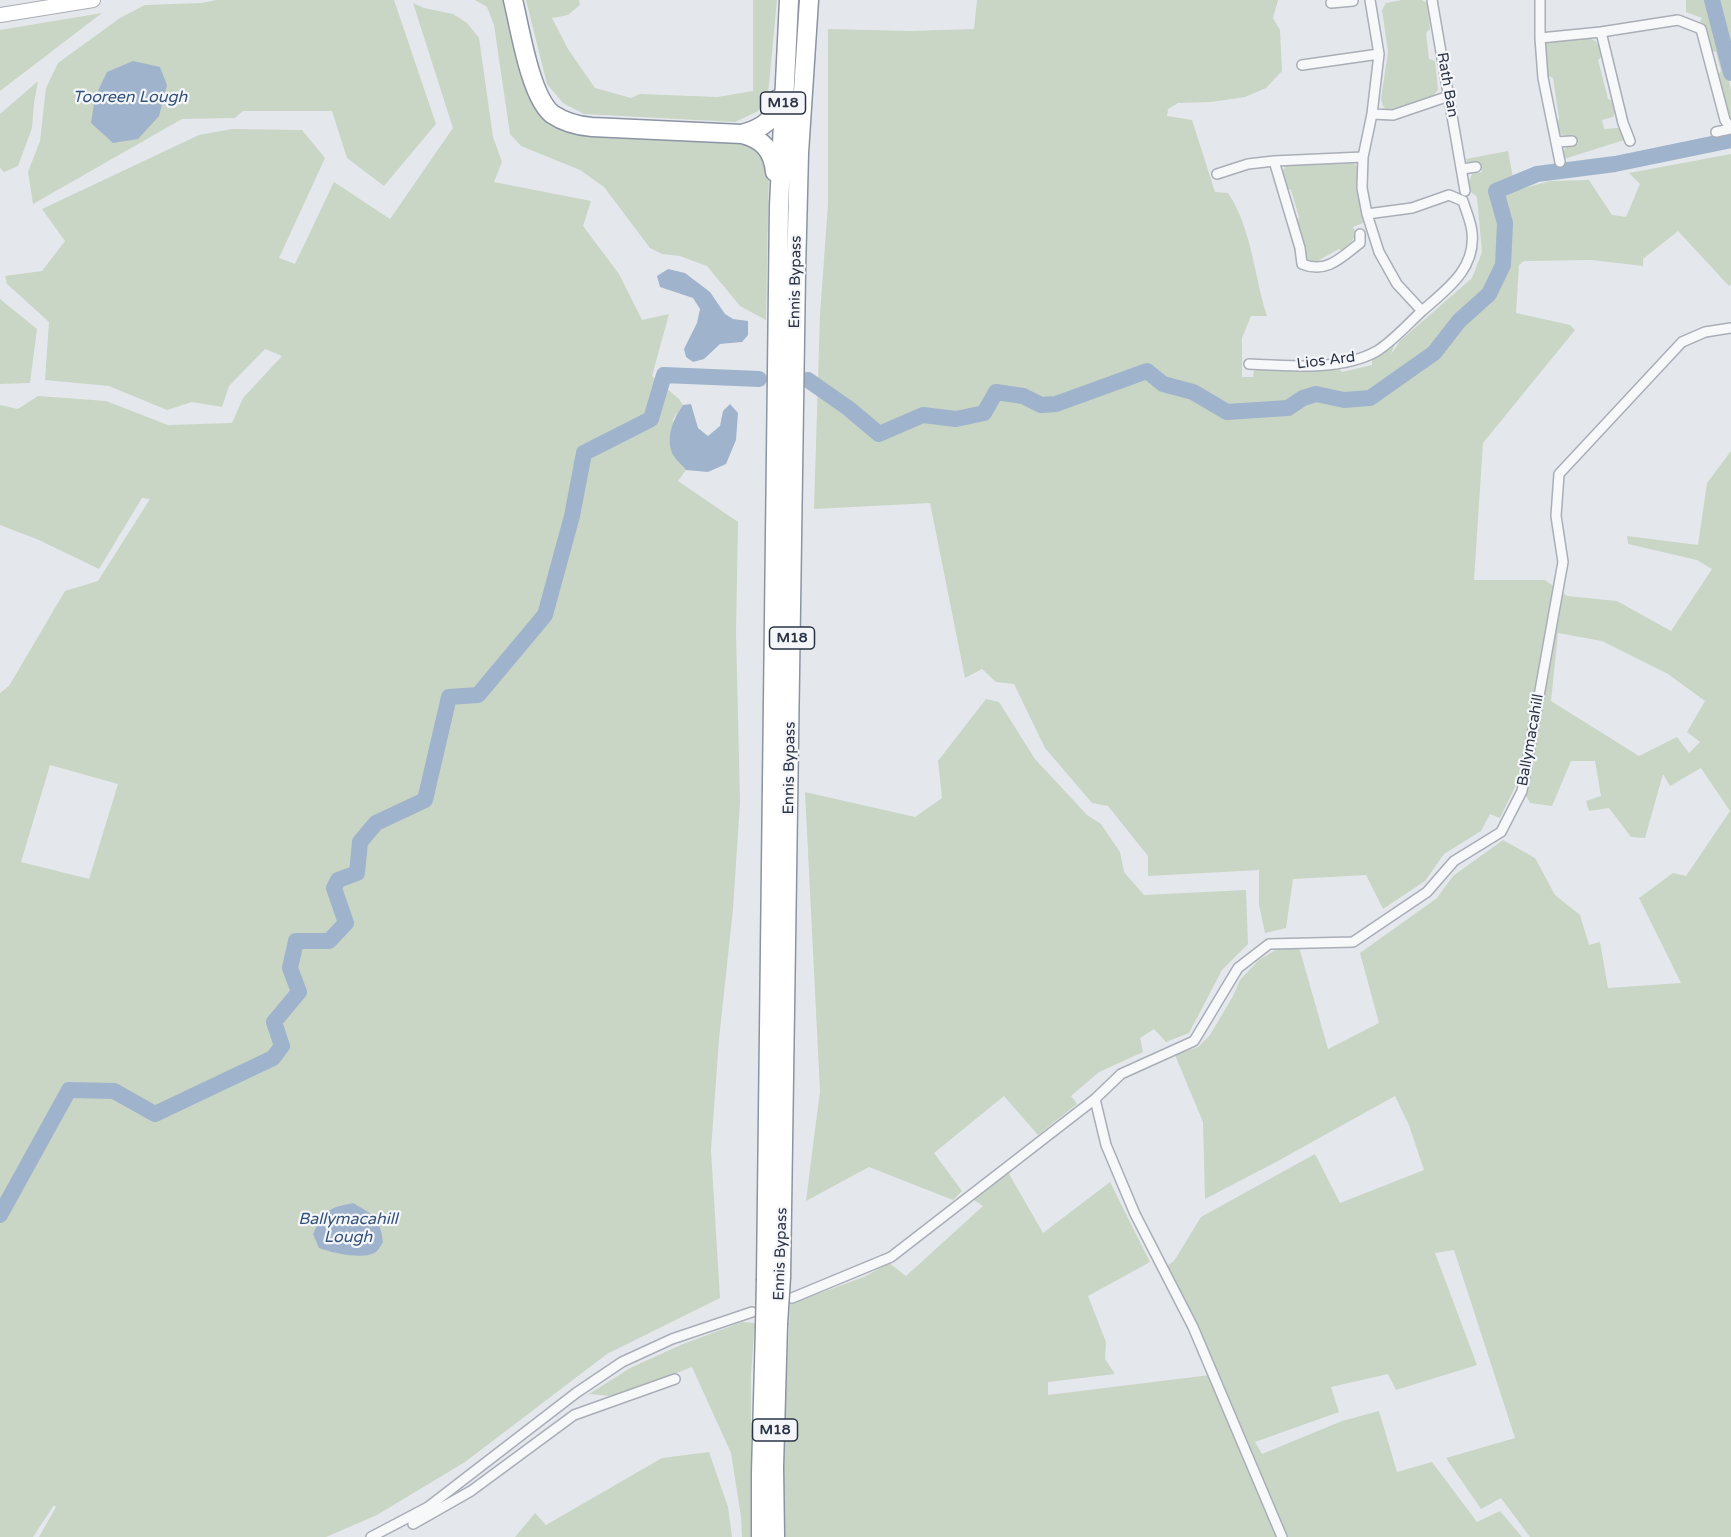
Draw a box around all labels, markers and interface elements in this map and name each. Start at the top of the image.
street label: Rath Ban [1432,51,1462,119]
water label: Tooreen Lough [73,88,187,108]
road number: M18 [760,92,806,114]
street label: Ennis Bypass [786,235,806,329]
street label: Lios Ard [1296,348,1356,374]
road number: M18 [770,627,814,649]
street label: Ballymacahill [1514,692,1548,788]
street label: Ennis Bypass [780,721,800,815]
street label: Ennis Bypass [770,1207,792,1301]
water label: Ballymacahill Lough [298,1210,398,1248]
road number: M18 [752,1419,798,1441]

